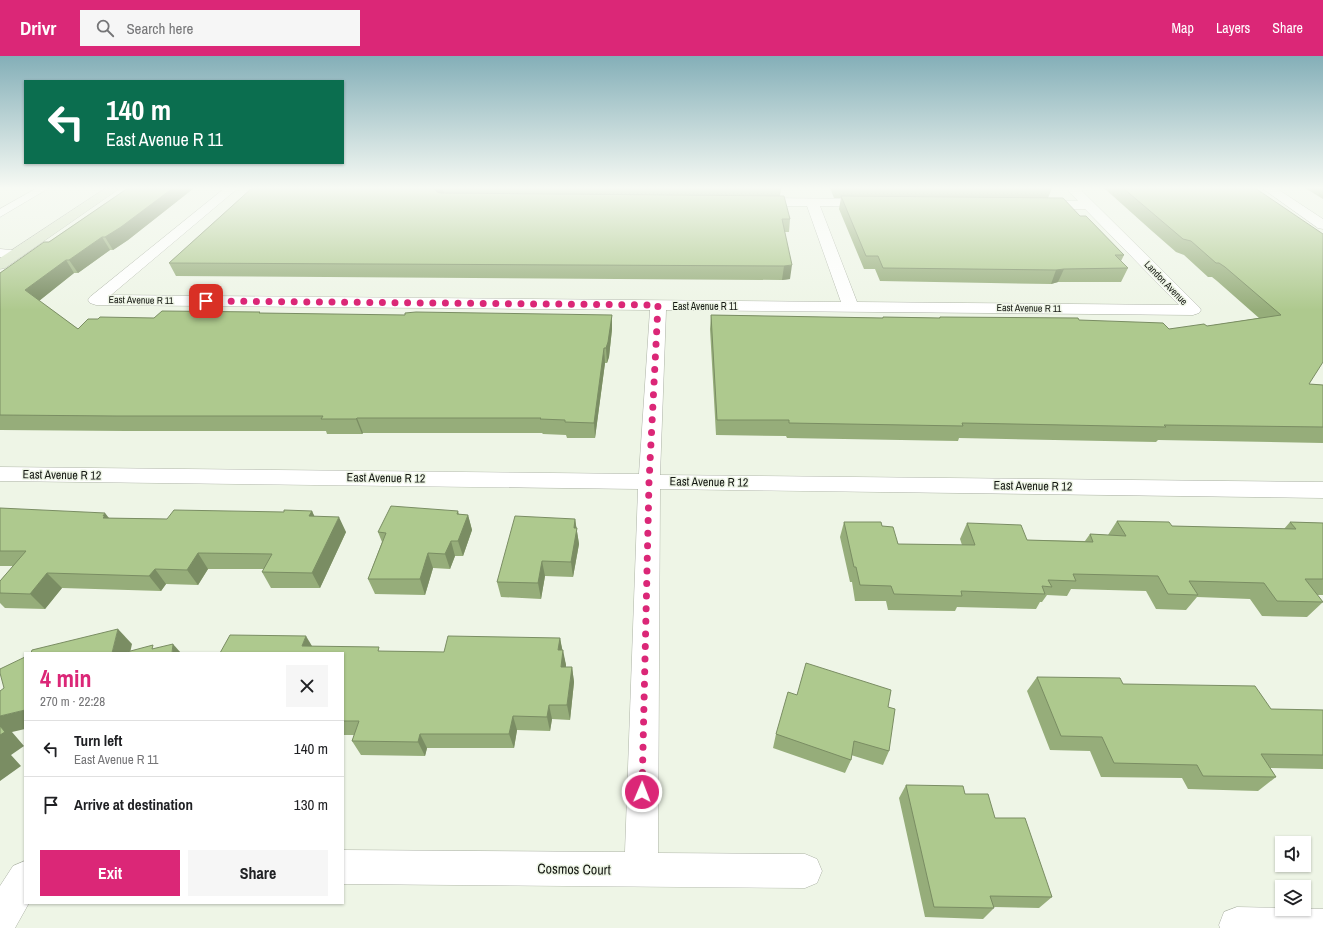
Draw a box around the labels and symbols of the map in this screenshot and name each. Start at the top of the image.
street label: Landon Avenue [1142,258,1191,308]
pin [189,284,223,318]
street label: East Avenue R 11 [108,293,174,307]
street label: East Avenue R 11 [673,300,738,313]
street label: East Avenue R 11 [996,301,1062,315]
street label: East Avenue R 12 [23,466,101,484]
street label: East Avenue R 12 [347,469,425,487]
street label: East Avenue R 12 [670,473,748,491]
street label: East Avenue R 12 [994,477,1072,495]
position arrow [621,771,663,813]
street label: Cosmos Court [537,859,611,879]

